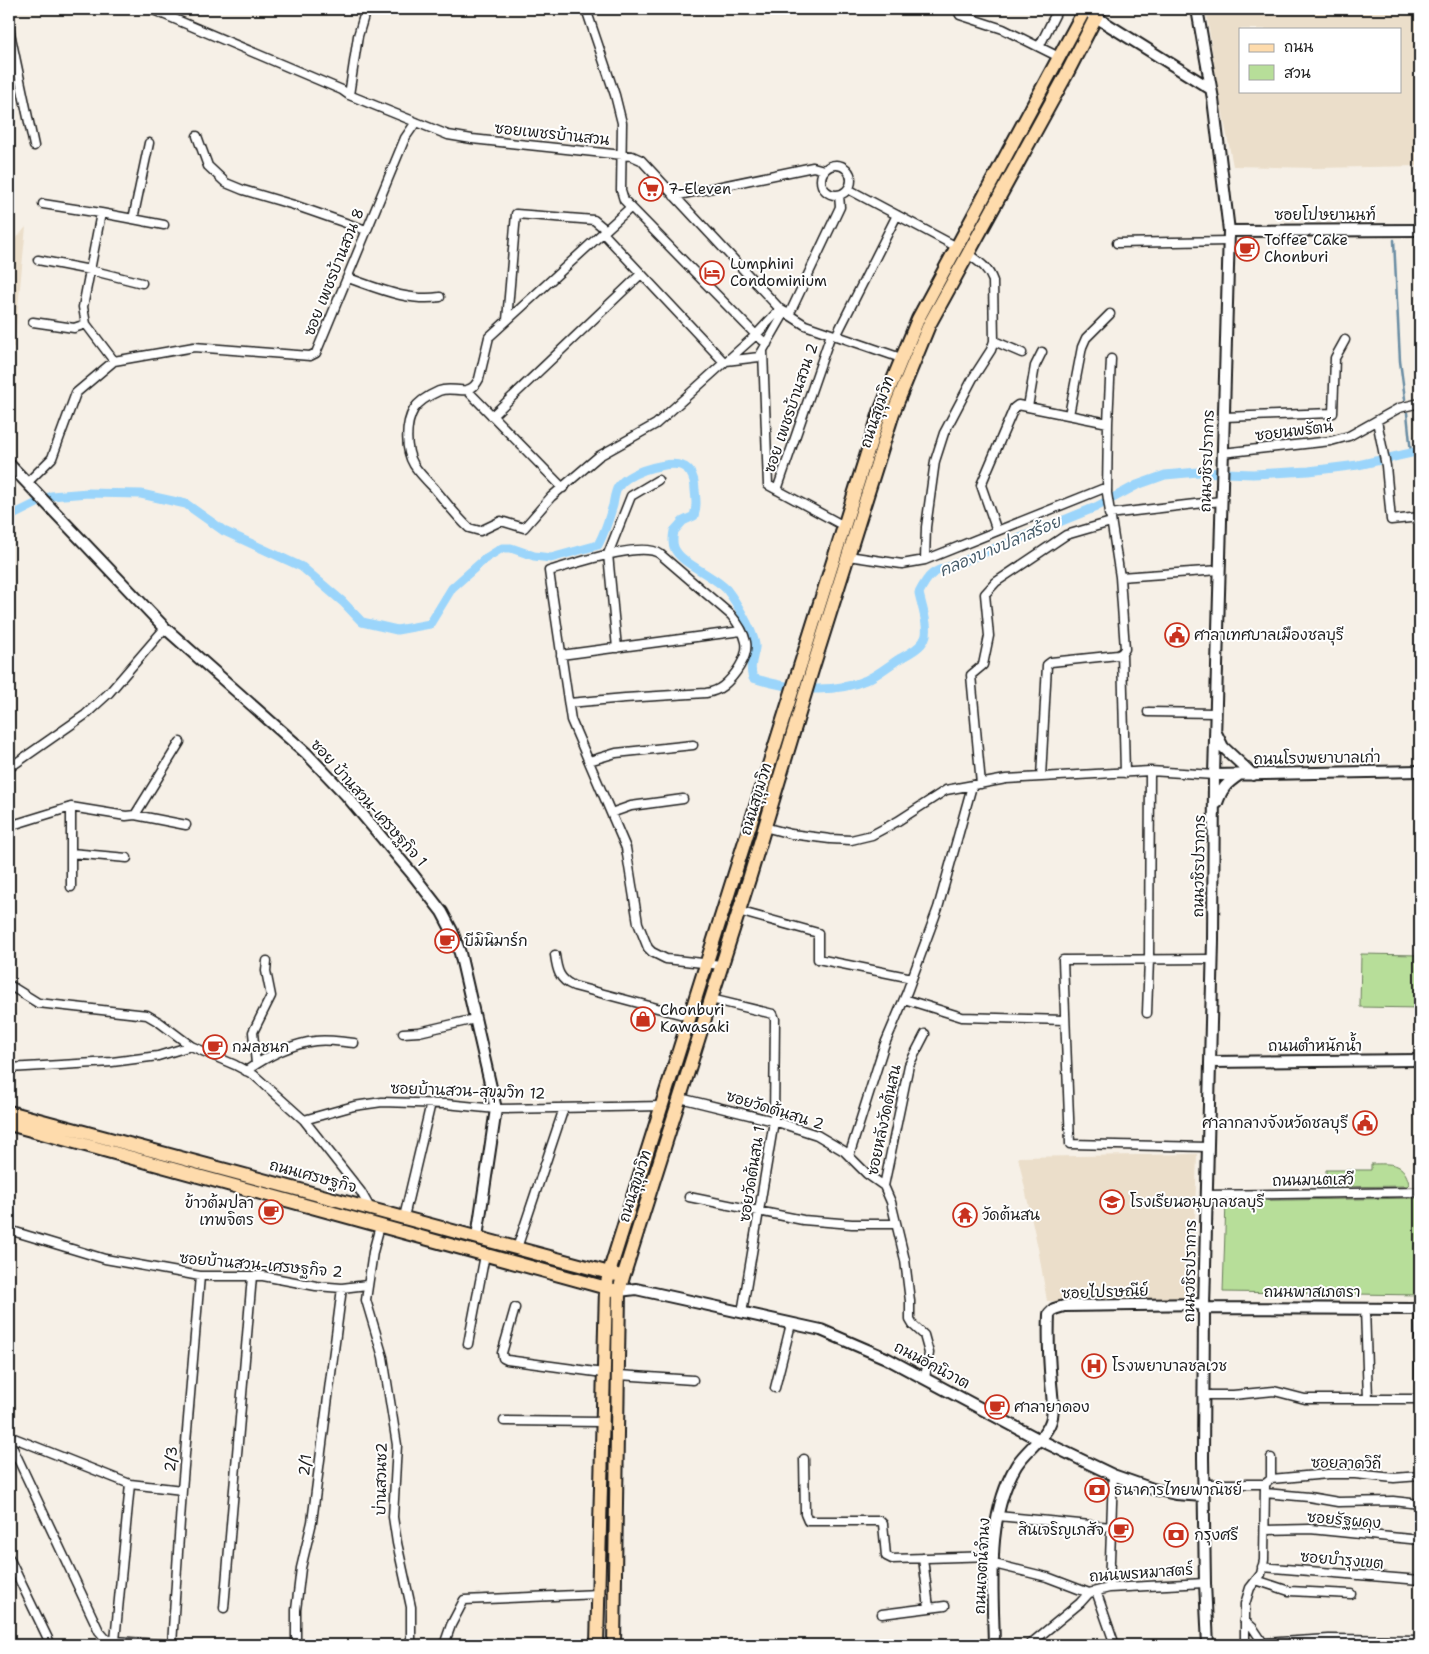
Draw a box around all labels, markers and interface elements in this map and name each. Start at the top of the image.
legend [1239,28,1402,92]
text: ถนน [1284,37,1313,57]
text: สวน [1284,63,1311,83]
street label: ซอยเพชรบ้านสวน [494,118,610,150]
supermarket icon: 7-Eleven [638,176,664,202]
place label: 7-Eleven [668,179,731,199]
street label: ซอย เพชรบ้านสวน 8 [299,205,369,339]
street label: ซอยโปษยานนท์ [1274,205,1376,225]
place label: Toffee Cake Chonburi [1264,230,1348,267]
cafe icon: Toffee Cake Chonburi [1234,236,1260,262]
place label: Lumphini Condominium [730,254,827,291]
hotel icon: Lumphini Condominium [699,260,725,286]
street label: ซอย เพชรบ้านสวน 2 [759,340,823,476]
street label: ถนนสุขุมวิท [855,373,900,451]
street label: ถนนวชิรปราการ [1195,409,1219,513]
street label: ซอยนพรัตน์ [1254,416,1334,446]
water label: คลองบางปลาสร้อย [936,510,1065,581]
public building icon: ศาลาเทศบาลเมืองชลบุรี [1164,622,1190,648]
place label: ศาลาเทศบาลเมืองชลบุรี [1194,625,1344,646]
street label: ซอย บ้านสวน-เศรษฐกิจ 1 [306,735,432,871]
street label: ถนนโรงพยาบาลเก่า [1253,747,1381,769]
street label: ถนนสุขุมวิท [735,760,777,838]
street label: ถนนวชิรปราการ [1188,814,1210,918]
cafe icon: บีมินิมาร์ก [434,928,460,954]
place label: บีมินิมาร์ก [464,931,528,951]
place label: Chonburi Kawasaki [660,1000,729,1037]
shop icon: Chonburi Kawasaki [630,1006,656,1032]
street label: ถนนตำหนักน้ำ [1268,1032,1362,1056]
cafe icon: กมลชนก [202,1034,228,1060]
place label: กมลชนก [232,1037,289,1057]
street label: ซอยหลังวัดต้นสน [862,1062,906,1177]
street label: ซอยบ้านสวน-สุขุมวิท 12 [390,1078,546,1105]
street label: ซอยวัดต้นสน 2 [724,1086,826,1134]
public building icon: ศาลากลางจังหวัดชลบุรี [1352,1110,1378,1136]
place label: ศาลากลางจังหวัดชลบุรี [1202,1113,1348,1134]
street label: ซอยวัดต้นสน 1 [735,1124,769,1224]
street label: ถนนสุขุมวิท [614,1147,657,1225]
street label: ถนนเศรษฐกิจ [267,1155,359,1197]
street label: ถนนมนตเสวี [1272,1169,1355,1191]
school or university icon: โรงเรียนอนุบาลชลบุรี [1099,1189,1125,1215]
place label: โรงเรียนอนุบาลชลบุรี [1130,1192,1265,1213]
place label: ข้าวต้มปลา เทพจิตร [185,1193,254,1230]
cafe icon: ข้าวต้มปลา เทพจิตร [258,1199,284,1225]
temple icon: วัดต้นสน [952,1202,978,1228]
place label: วัดต้นสน [982,1205,1040,1225]
street label: ถนนวชิรปราการ [1179,1219,1201,1323]
street label: ซอยบ้านสวน-เศรษฐกิจ 2 [178,1248,344,1282]
street label: ซอยไปรษณีย์ [1061,1280,1149,1304]
street label: ถนนพาสเภตรา [1264,1282,1360,1302]
street label: ถนนอัคนิวาต [891,1337,973,1393]
hospital icon: โรงพยาบาลชลเวช [1081,1353,1107,1379]
place label: โรงพยาบาลชลเวช [1112,1356,1227,1376]
cafe icon: ศาลายาดอง [984,1394,1010,1420]
place label: ศาลายาดอง [1014,1397,1090,1417]
street label: บ่านสวนซ2 [370,1442,392,1516]
street label: 2/3 [160,1445,182,1473]
street label: ซอยลาดวิถี [1311,1452,1381,1474]
street label: 2/1 [294,1453,316,1477]
bank icon: ธนาคารไทยพาณิชย์ [1084,1477,1110,1503]
place label: ธนาคารไทยพาณิชย์ [1114,1480,1242,1500]
street label: ซอยรัฐผดุง [1306,1507,1382,1534]
street label: ถนนเจตน์จำนง [969,1517,995,1615]
cafe icon: สินเจริญเภสัจ [1108,1517,1134,1543]
place label: สินเจริญเภสัจ [1018,1520,1104,1540]
bank icon: กรุงศรี [1163,1522,1189,1548]
place label: กรุงศรี [1194,1525,1239,1546]
street label: ซอยบำรุงเขต [1299,1546,1385,1575]
street label: ถนนพรหมาสตร์ [1088,1559,1194,1587]

